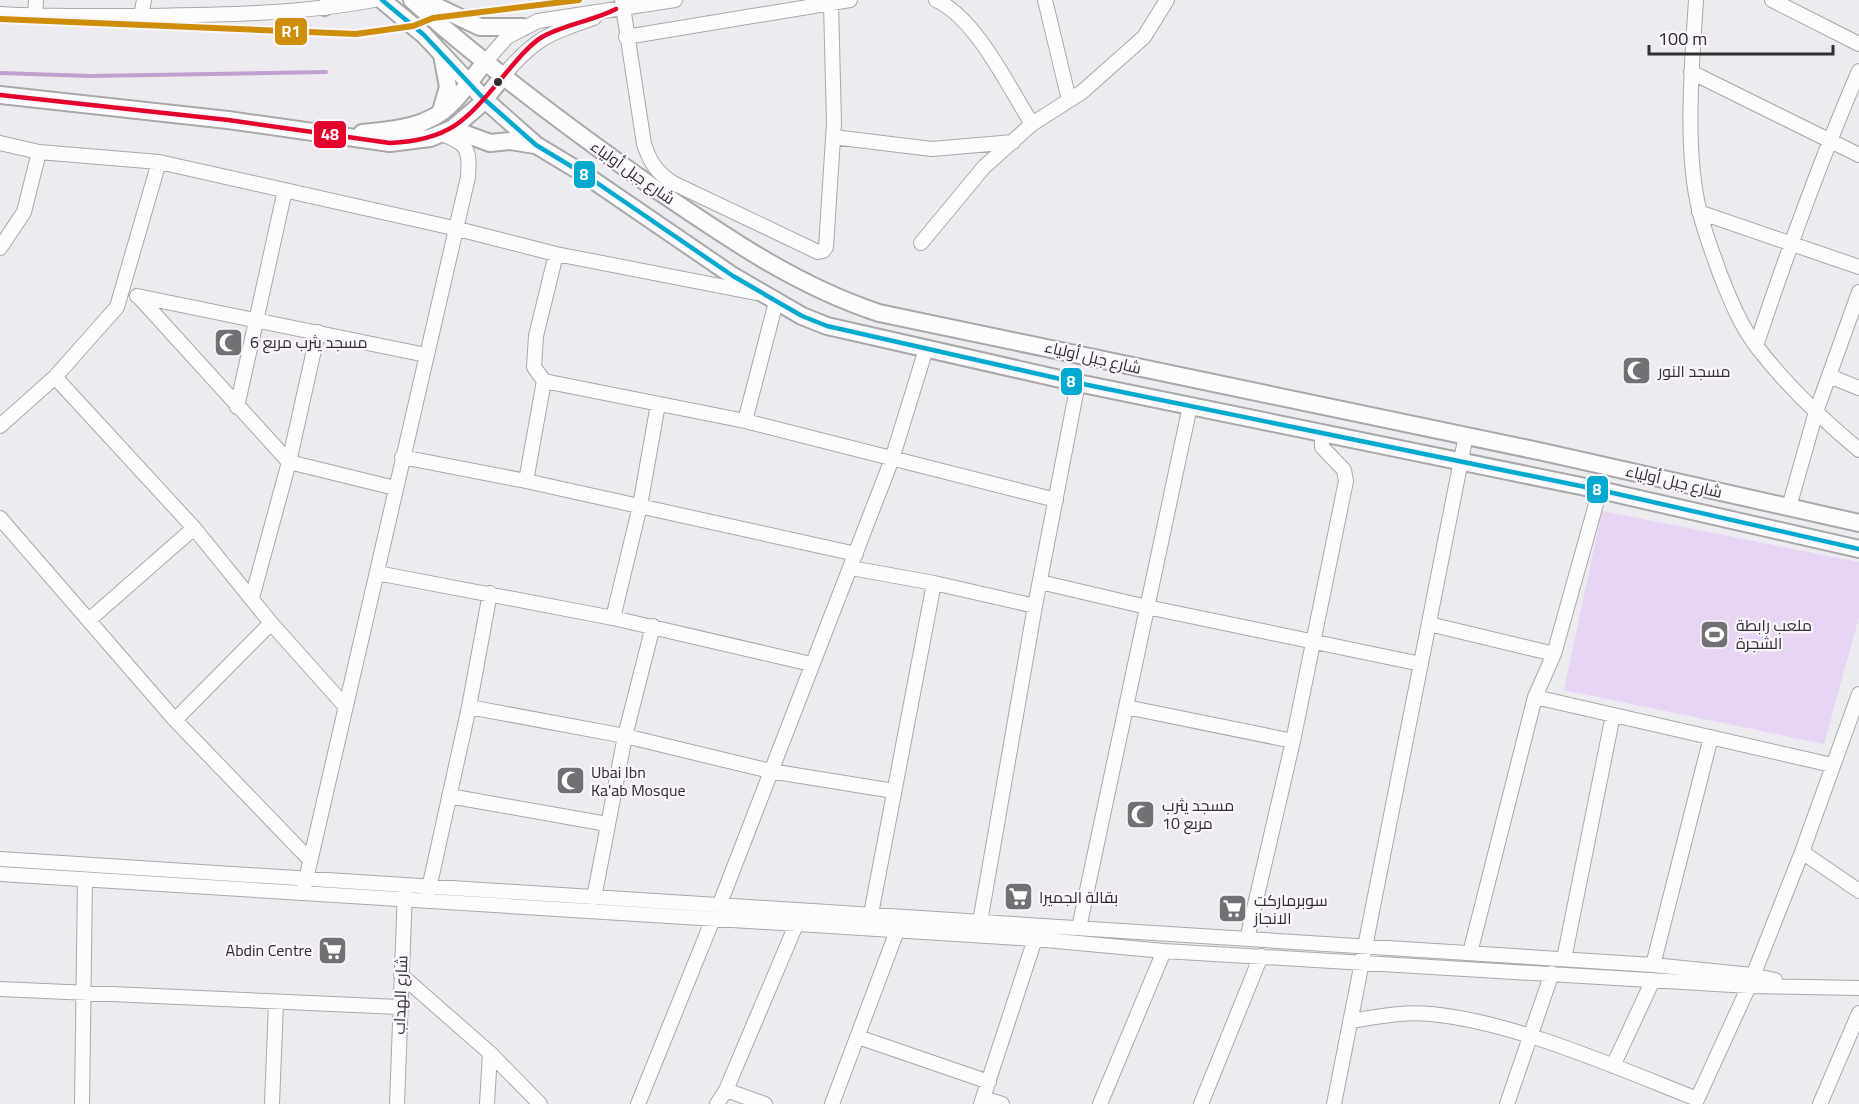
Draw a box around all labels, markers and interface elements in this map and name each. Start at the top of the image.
text: R1 [282,16,300,46]
line badge: R1 [274,17,308,46]
scale bar [1649,18,1834,56]
text: 100 m [1658,22,1707,55]
unlabelled marker [492,76,504,88]
text: 48 [321,119,339,149]
line badge: 48 [313,120,347,149]
street label: شارع جبل أولياء [584,132,682,212]
text: 8 [580,159,589,189]
line badge: 8 [573,160,596,189]
mosque icon: مسجد يثرب مربع 6 [213,326,245,358]
place label: مسجد يثرب مربع 6 [250,327,368,357]
street label: شارع جبل أولياء [1042,331,1144,383]
mosque icon: مسجد النور [1621,355,1653,387]
place label: مسجد النور [1657,356,1731,386]
text: 8 [1067,366,1076,396]
line badge: 8 [1060,367,1083,396]
street label: شارع جبل أولياء [1623,455,1725,507]
text: 8 [1593,474,1602,504]
line badge: 8 [1586,475,1609,504]
place label: ملعب رابطة الشجرة [1736,610,1812,658]
sports icon: ملعب رابطة الشجرة [1699,618,1731,650]
place label: Ubai Ibn Ka'ab Mosque [591,757,686,805]
mosque icon: Ubai Ibn Ka'ab Mosque [554,765,586,797]
place label: مسجد يثرب مربع 10 [1162,790,1234,838]
mosque icon: مسجد يثرب مربع 10 [1125,798,1157,830]
supermarket icon: بقالة الجميرا [1002,881,1034,913]
place label: بقالة الجميرا [1039,882,1118,912]
place label: سوبرماركت الانجاز [1253,885,1328,933]
supermarket icon: سوبرماركت الانجاز [1217,893,1249,925]
supermarket icon: Abdin Centre [317,934,349,966]
place label: Abdin Centre [226,935,312,965]
street label: شارع الهداب [384,955,416,1035]

